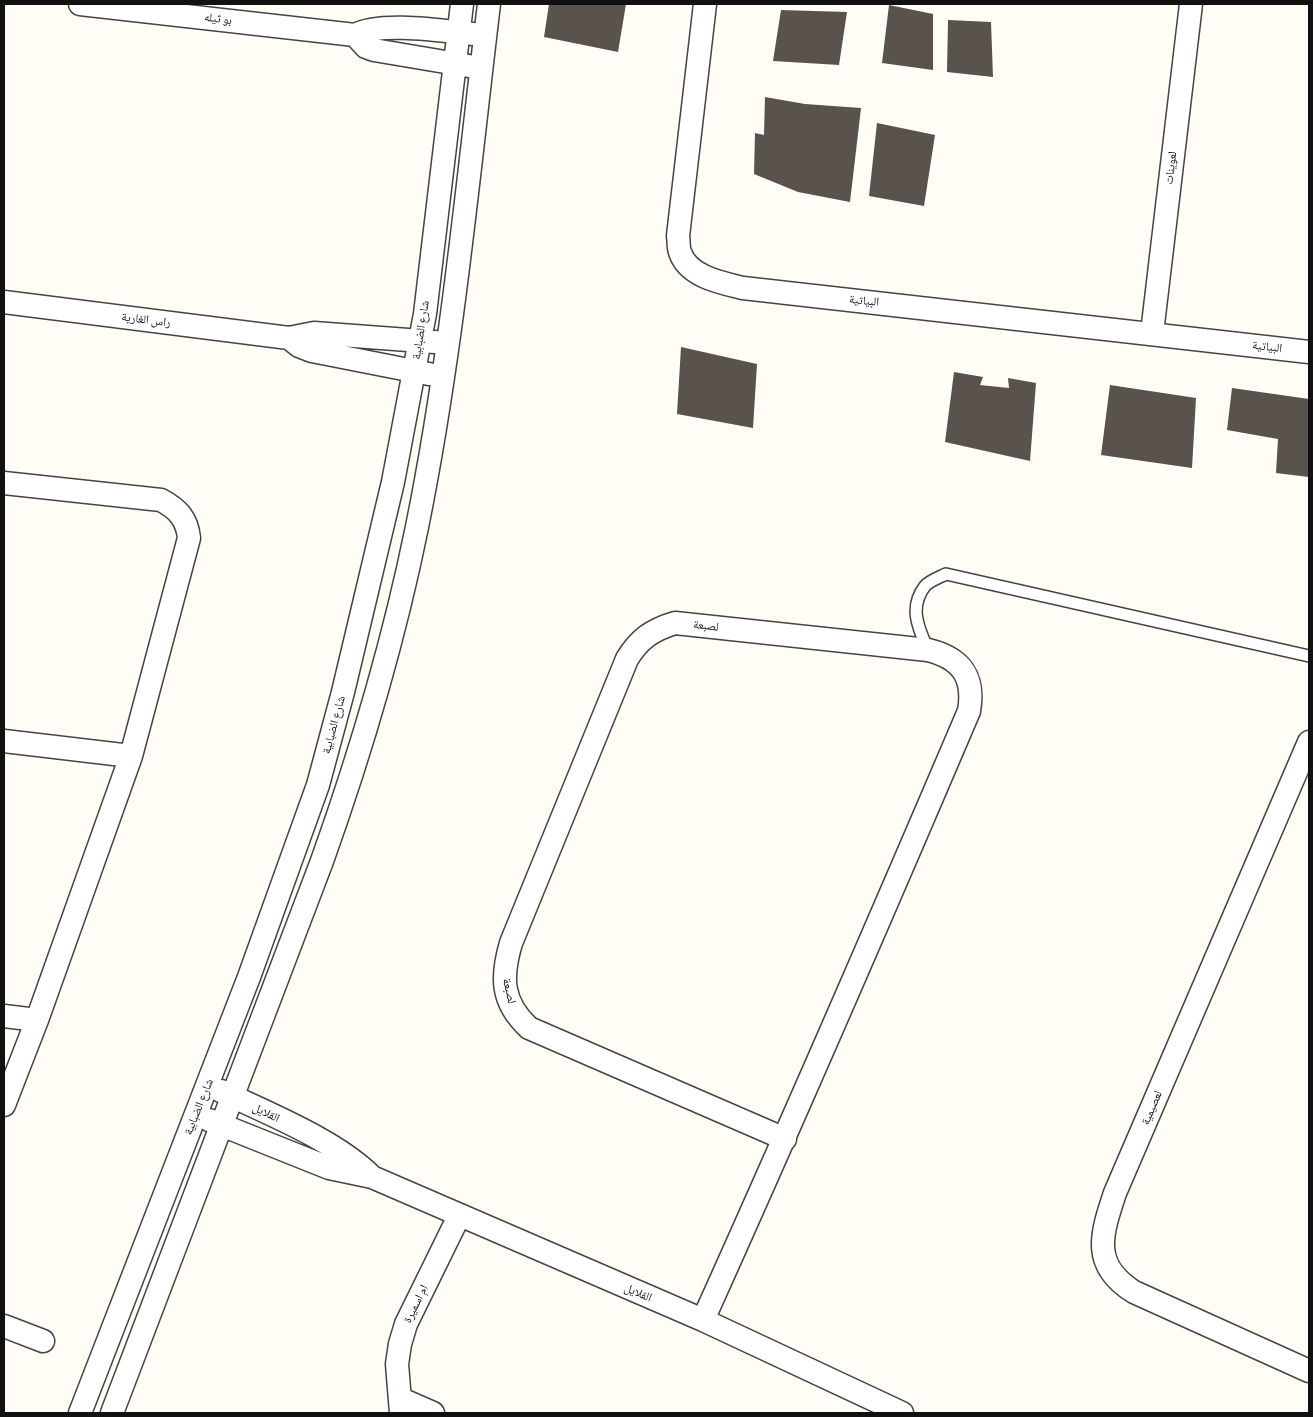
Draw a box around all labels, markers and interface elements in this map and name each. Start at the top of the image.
street label: بو ثيله [203,10,233,28]
street label: لعوينات [1162,151,1180,185]
street label: البياتية [848,292,880,310]
street label: شارع الضبابية [409,299,433,361]
street label: راس الغارية [120,310,172,330]
street label: البياتية [1251,338,1283,356]
street label: لصبعة [692,617,720,635]
street label: شارع الضبابية [319,694,349,756]
street label: لصبعة [499,977,519,1005]
street label: شارع الضبابية [181,1077,217,1137]
street label: لعصيمية [1138,1089,1166,1127]
street label: القلايل [250,1100,282,1126]
street label: القلايل [622,1281,654,1305]
street label: ام اسميرة [401,1282,431,1326]

